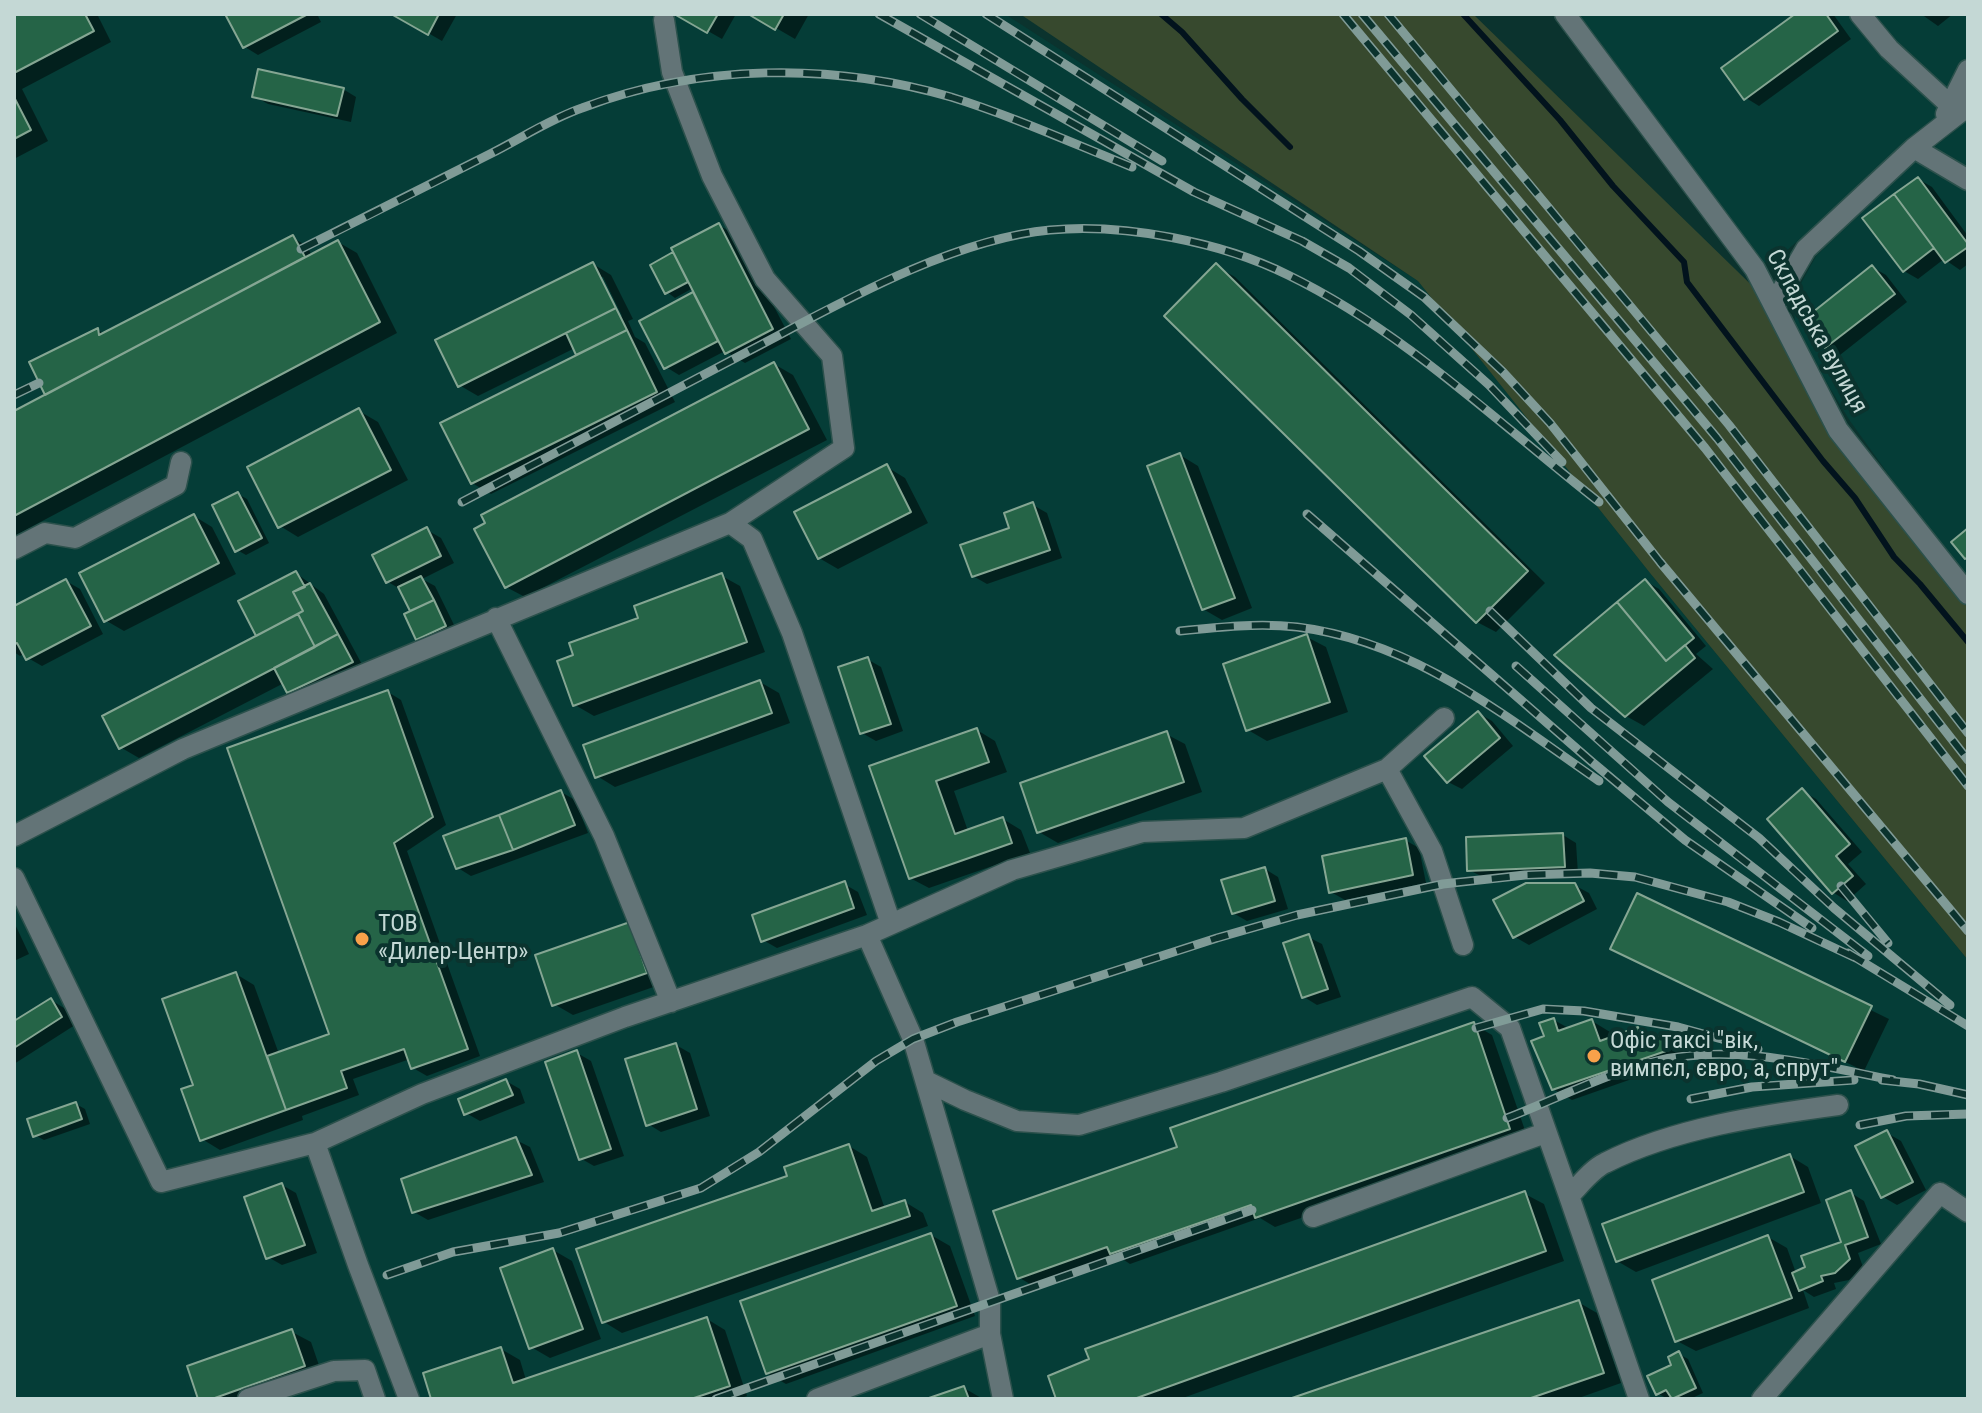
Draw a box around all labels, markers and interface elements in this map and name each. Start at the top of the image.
street label: Складська вулиця [1759,245,1873,419]
place label: ТОВ «Дилер-Центр» [378,911,528,967]
marker: ТОВ «Дилер-Центр» [353,930,371,948]
place label: Офіс таксі "вік, вимпєл, євро, а, спрут" [1610,1028,1838,1084]
marker: Офіс таксі "вік, вимпєл, євро, а, спрут" [1585,1047,1603,1065]

